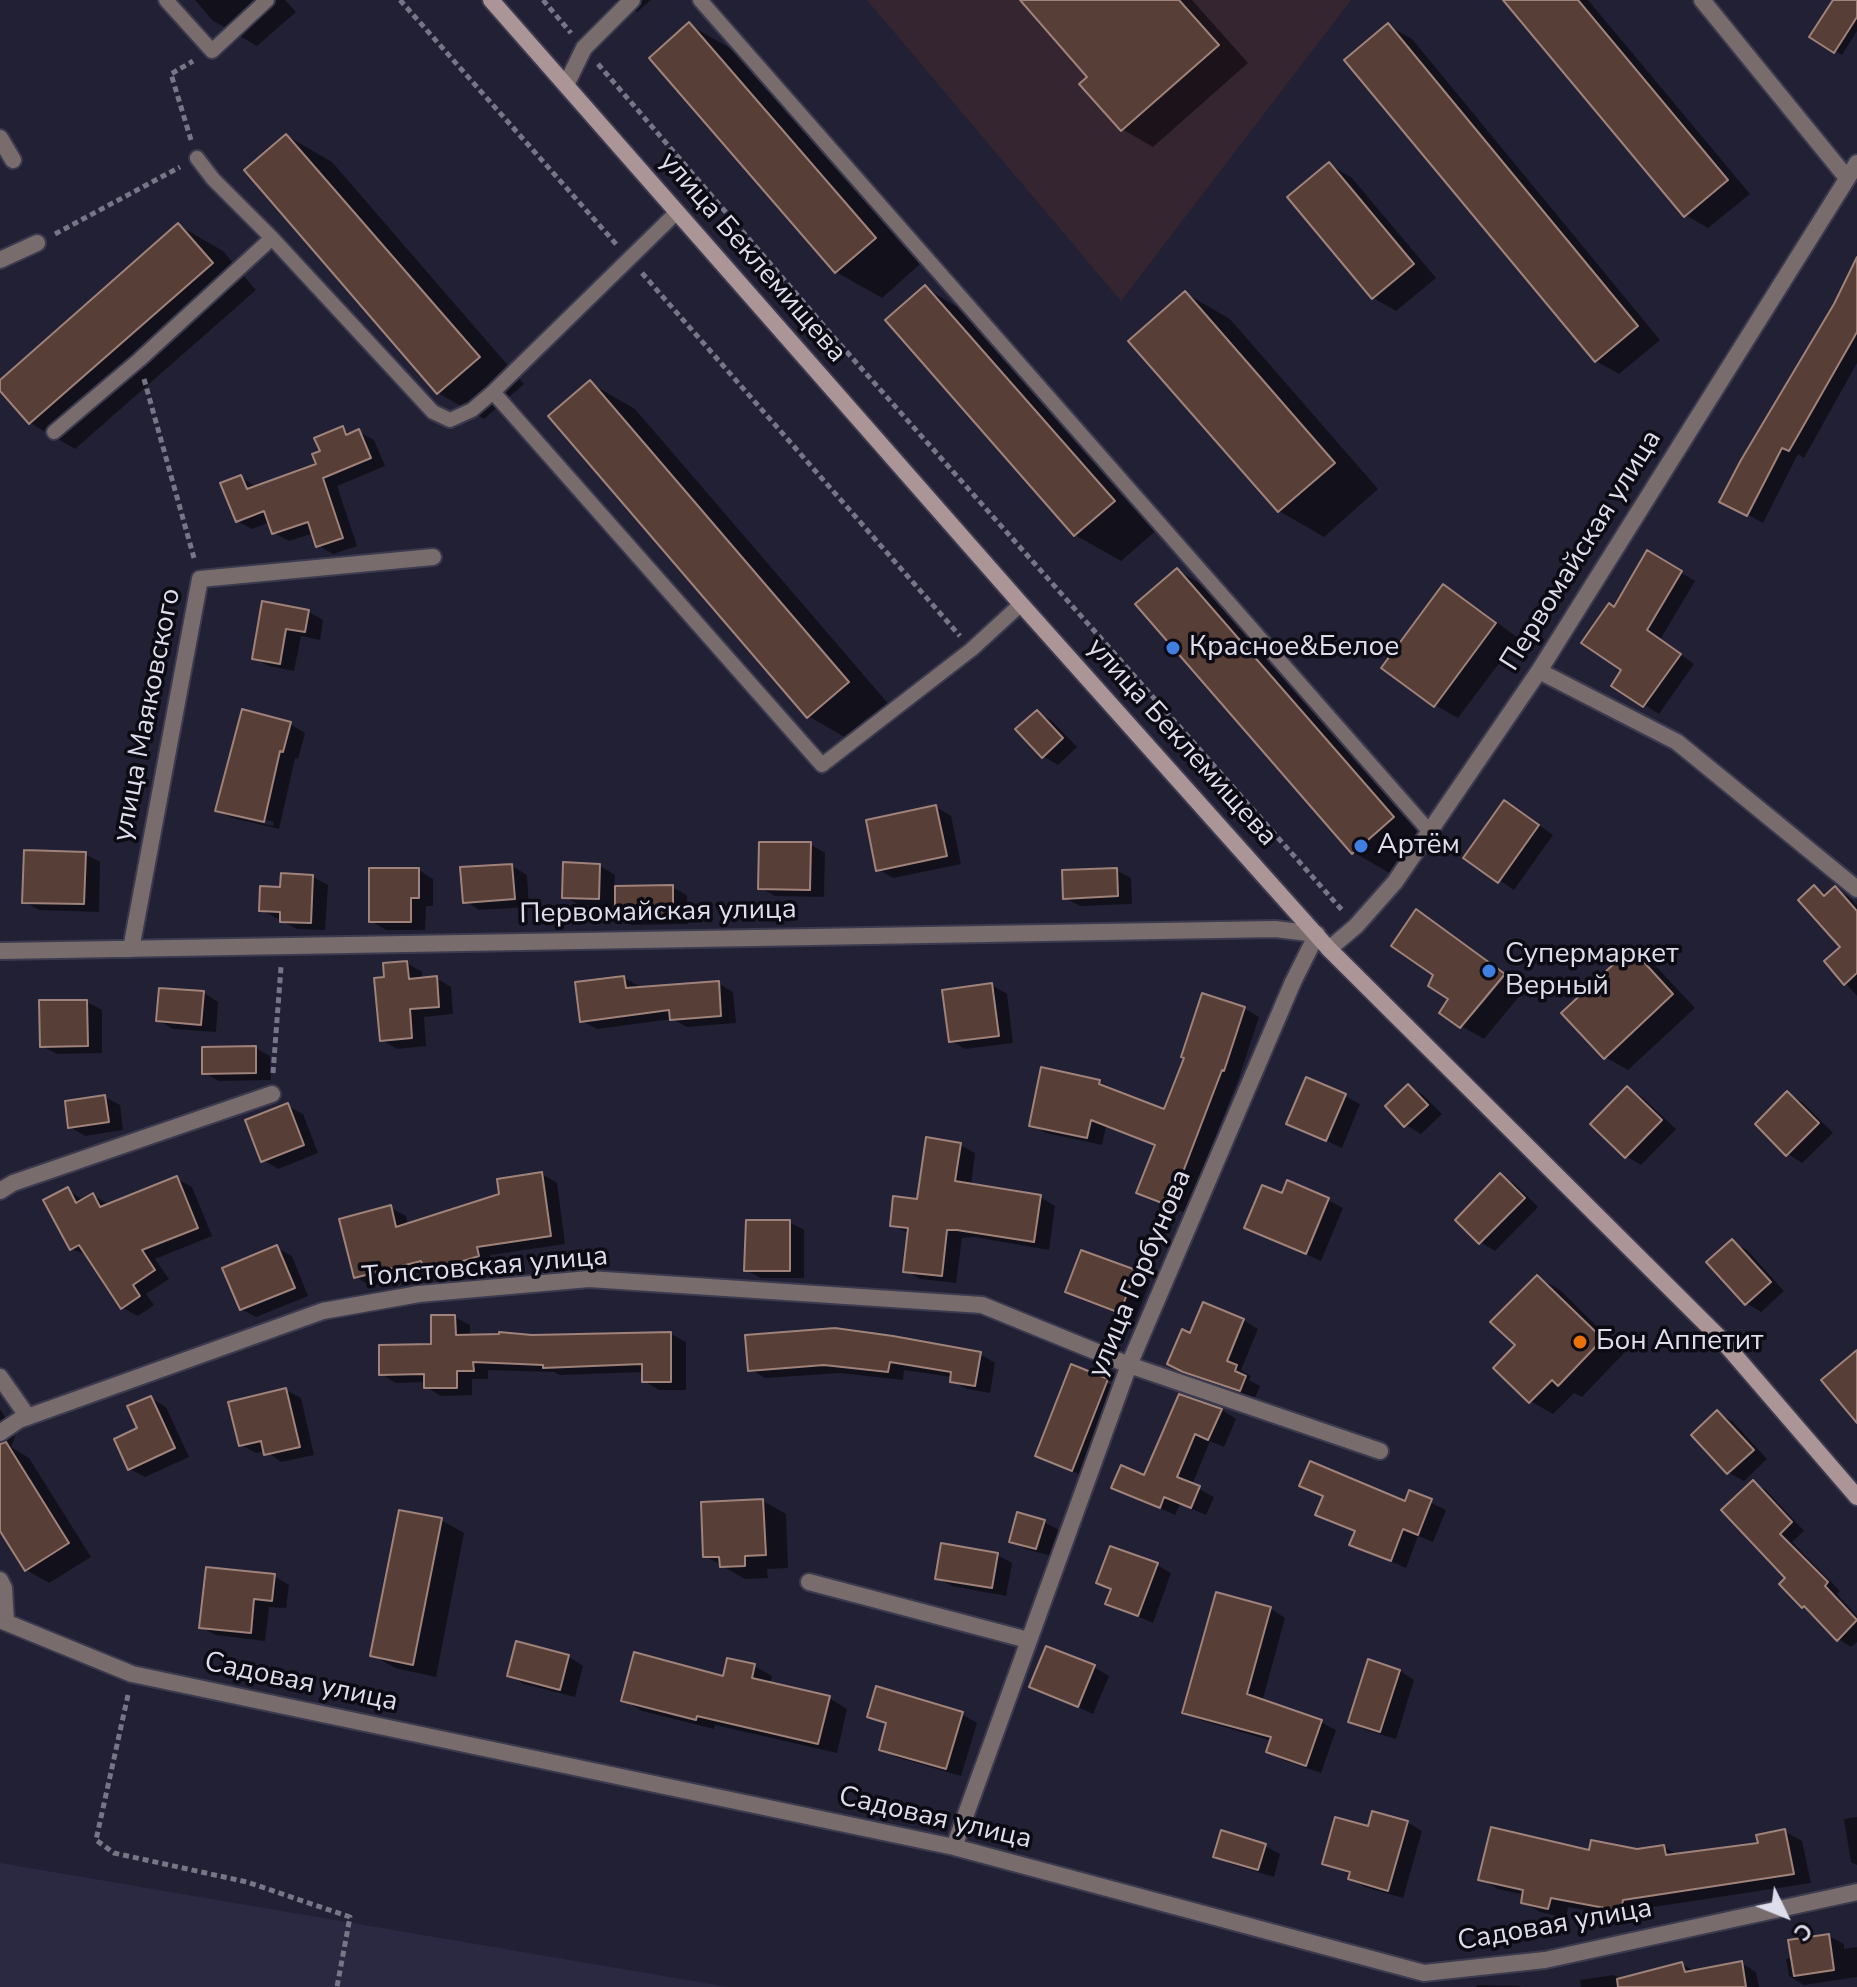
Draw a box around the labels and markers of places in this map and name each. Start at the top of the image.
place label: Красное&Белое [1189,631,1400,665]
marker: Красное&Белое [1164,639,1182,657]
place label: Артём [1377,829,1460,863]
marker: Артём [1352,837,1370,855]
place label: Супермаркет Верный [1505,938,1679,1004]
marker: Супермаркет Верный [1480,962,1498,980]
place label: Бон Аппетит [1596,1325,1763,1359]
marker: Бон Аппетит [1571,1333,1589,1351]

